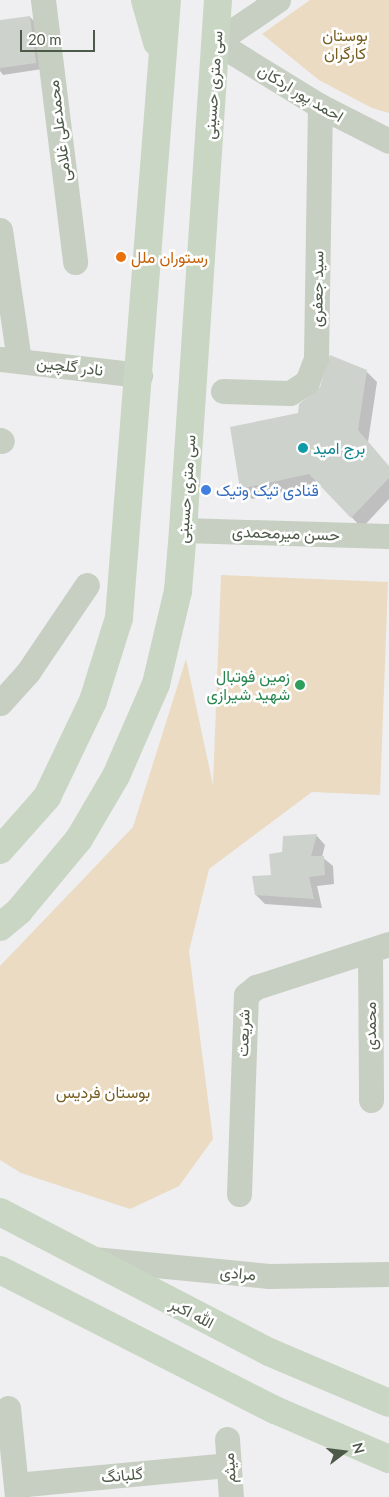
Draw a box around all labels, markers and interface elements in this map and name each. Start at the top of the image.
scale bar [22,20,98,52]
park label: بوستان کارگران [322,25,368,63]
text: 20 m [28,30,62,48]
street label: سی متری حسینی [200,30,226,140]
street label: احمد پور اردکان [255,60,347,126]
street label: محمدعلی غلامی [43,79,75,183]
place label: رستوران ملل [131,247,208,267]
marker: رستوران ملل [115,251,127,263]
street label: سید جعفری [307,251,327,327]
street label: نادر گلچین [36,352,104,380]
street label: سی متری حسینی [173,434,199,544]
place label: برج امید [313,438,365,458]
marker: برج امید [297,442,309,454]
place label: قنادی تیک وتیک [216,480,319,500]
marker: قنادی تیک وتیک [200,484,212,496]
street label: حسن میرمحمدی [232,522,340,544]
place label: زمین فوتبال شهید شیرازی [206,666,290,704]
marker: زمین فوتبال شهید شیرازی [294,679,306,691]
street label: محمدی [360,1002,380,1050]
street label: شریعت [233,1009,253,1057]
park label: بوستان فردیس [56,1082,150,1102]
street label: مرادی [219,1262,257,1284]
street label: الله اکبر [167,1294,217,1332]
north arrow [319,1427,369,1477]
text: N [349,1441,369,1455]
street label: میثم [218,1452,240,1484]
street label: گلبانگ [100,1464,144,1486]

